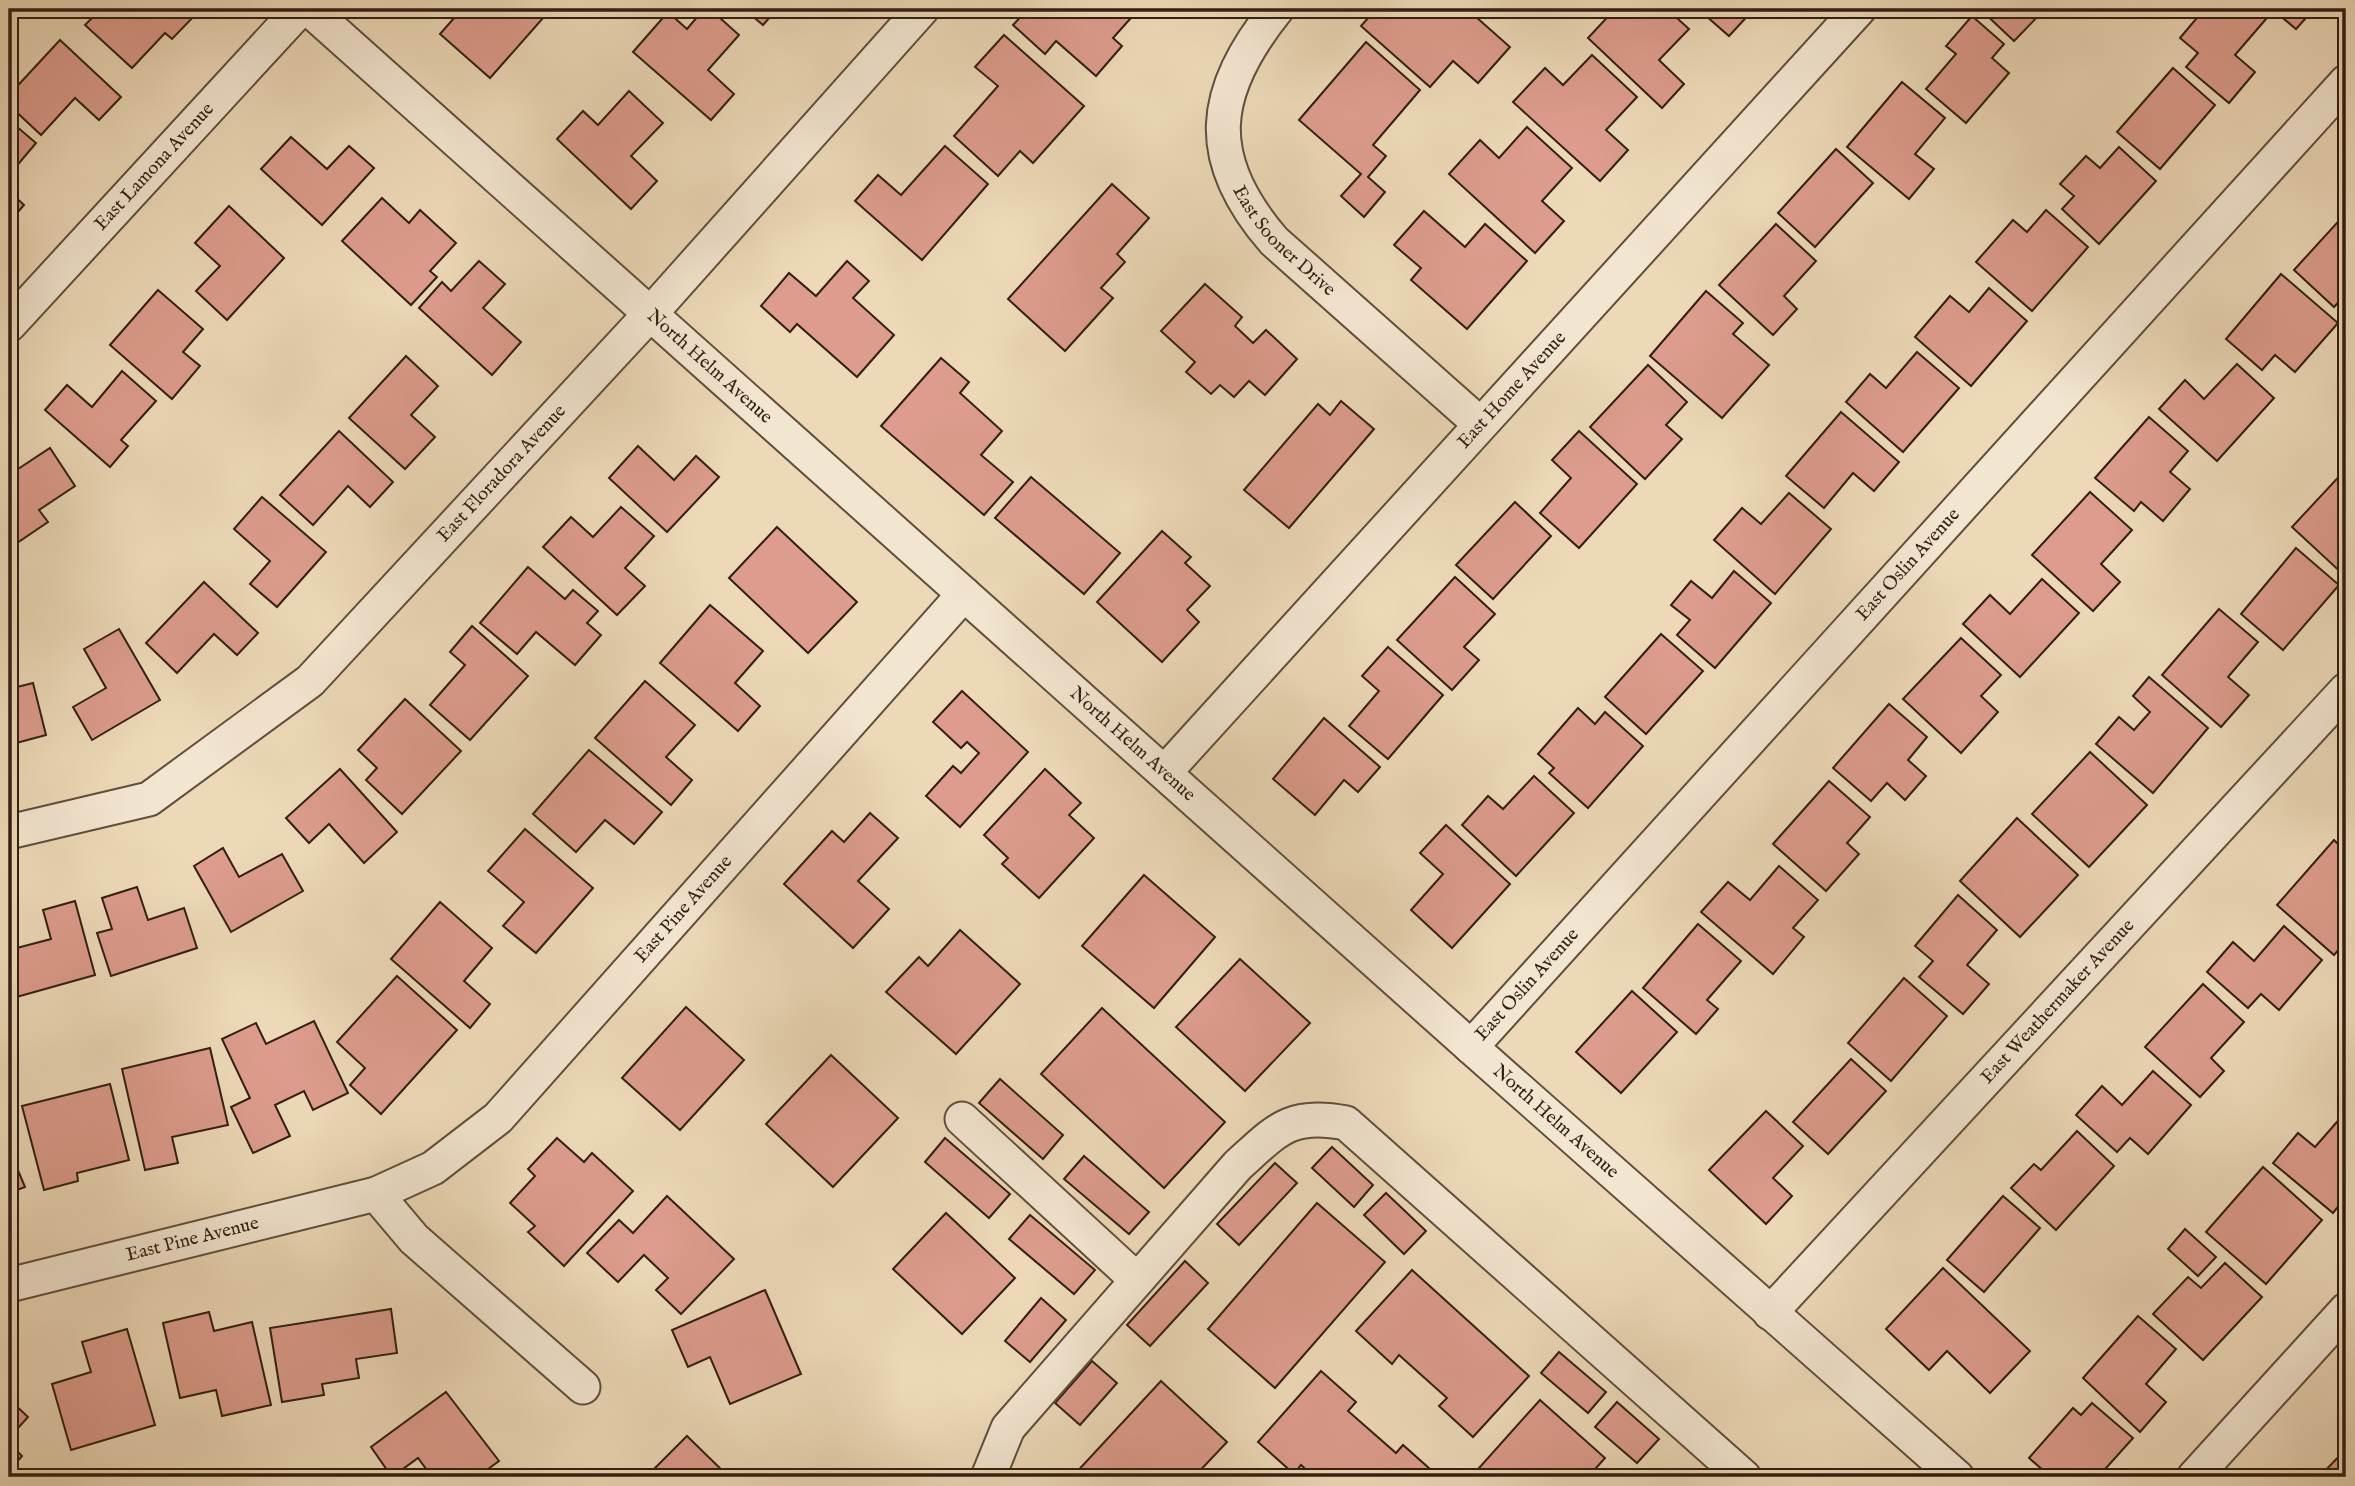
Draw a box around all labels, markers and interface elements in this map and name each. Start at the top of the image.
street label: East Lamona Avenue [90,98,220,236]
street label: East Sooner Drive [1227,182,1340,302]
street label: North Helm Avenue [642,304,778,429]
street label: East Home Avenue [1453,326,1572,454]
street label: East Floradora Avenue [432,400,572,548]
street label: East Oslin Avenue [1851,503,1966,626]
street label: North Helm Avenue [1064,682,1201,807]
street label: East Pine Avenue [629,850,738,968]
street label: East Weathermaker Avenue [1976,914,2140,1089]
street label: East Oslin Avenue [1470,923,1585,1046]
street label: North Helm Avenue [1487,1060,1624,1184]
street label: East Pine Avenue [124,1211,262,1268]

